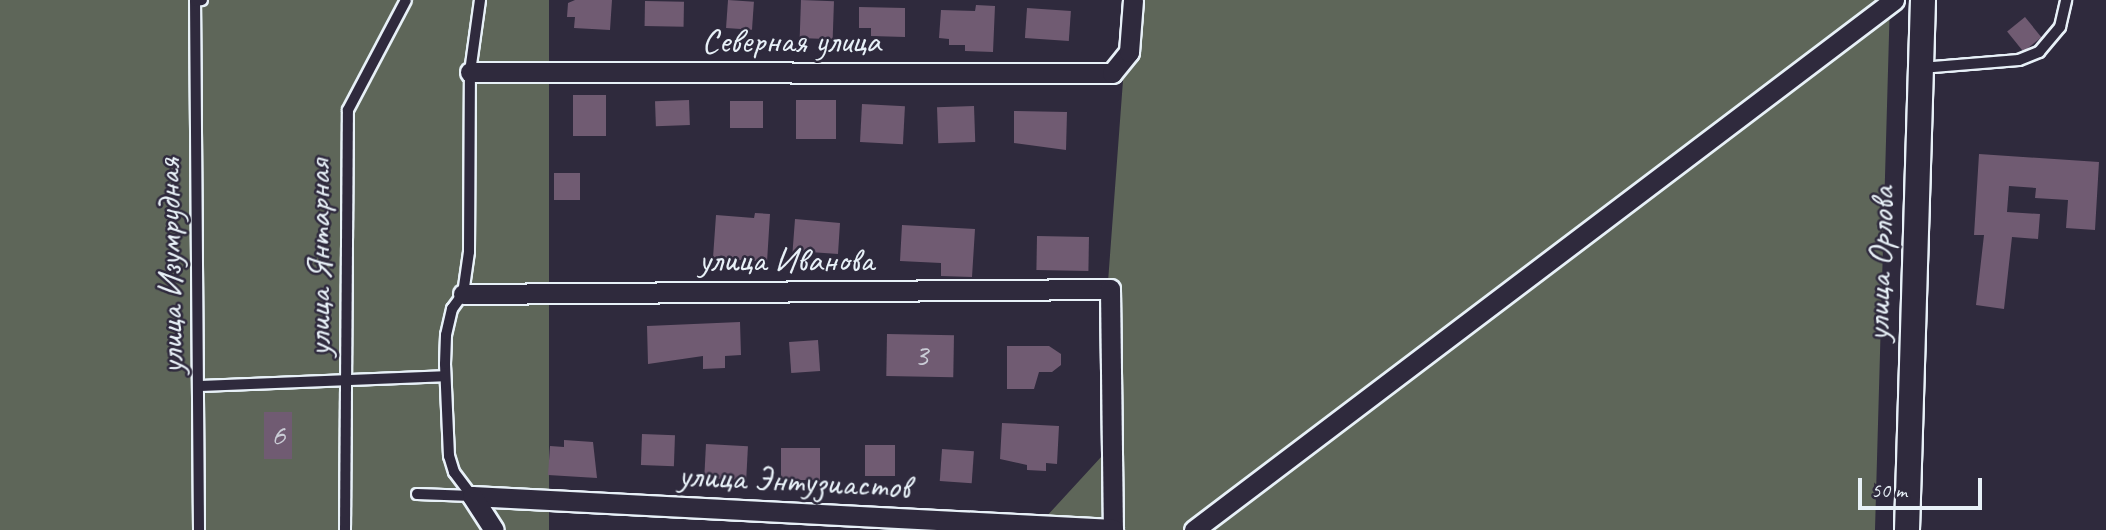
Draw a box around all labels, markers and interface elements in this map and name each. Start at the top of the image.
street label: Северная улица [701,20,881,62]
street label: улица Изумрудная [147,157,193,375]
street label: улица Янтарная [298,158,340,358]
street label: улица Орлова [1856,187,1904,341]
street label: улица Иванова [698,239,874,281]
house number: 3 [914,336,928,374]
house number: 6 [271,416,285,454]
street label: улица Энтузиастов [675,454,913,508]
scale bar [1861,463,1985,507]
text: 50 m [1871,477,1907,503]

